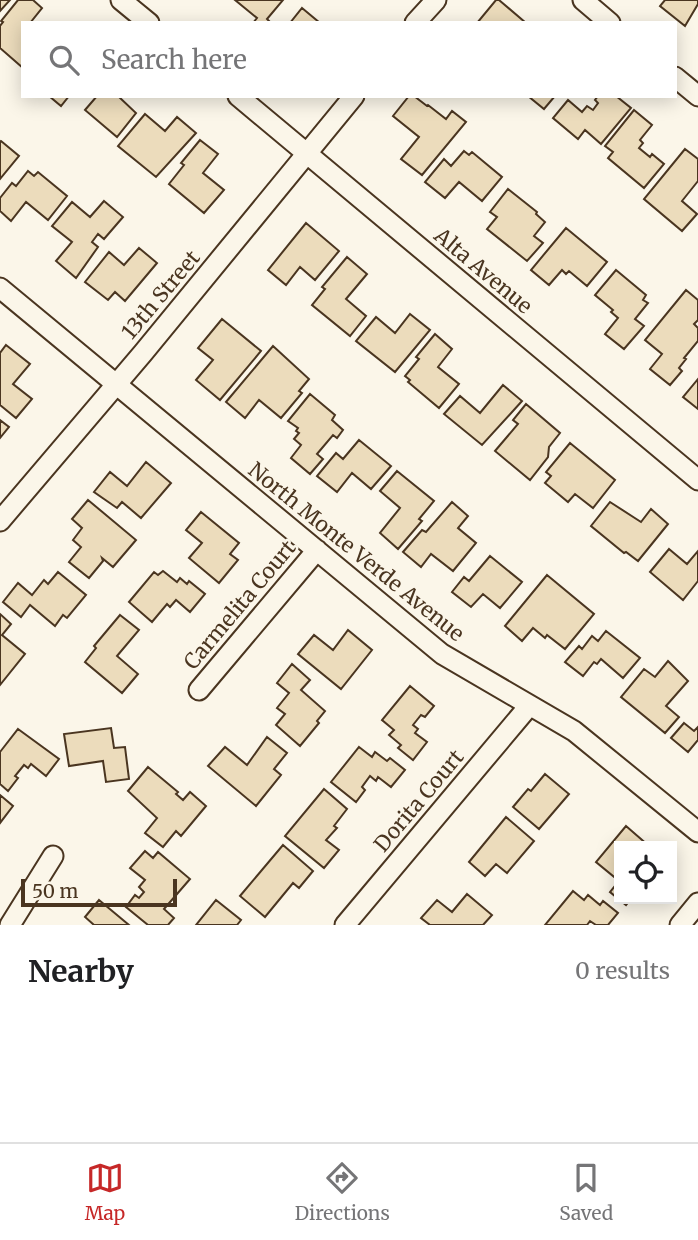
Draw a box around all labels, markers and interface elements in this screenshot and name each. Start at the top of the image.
search box [21,21,677,98]
icon: search [45,41,83,79]
text: Search here [101,43,247,76]
street label: Alta Avenue [428,221,538,319]
street label: 13th Street [116,245,206,345]
street label: North Monte Verde Avenue [243,456,470,647]
street label: Carmelita Court [178,535,301,675]
street label: Dorita Court [368,744,469,857]
map controls [614,841,677,904]
button: locate [614,841,677,904]
scale bar [21,876,177,908]
text: 50 m [32,879,78,903]
text: Nearby [28,952,134,990]
text: 0 results [575,956,670,985]
tab: Map [85,1159,125,1225]
tab: Directions [295,1159,390,1225]
tab: Saved [559,1159,613,1225]

